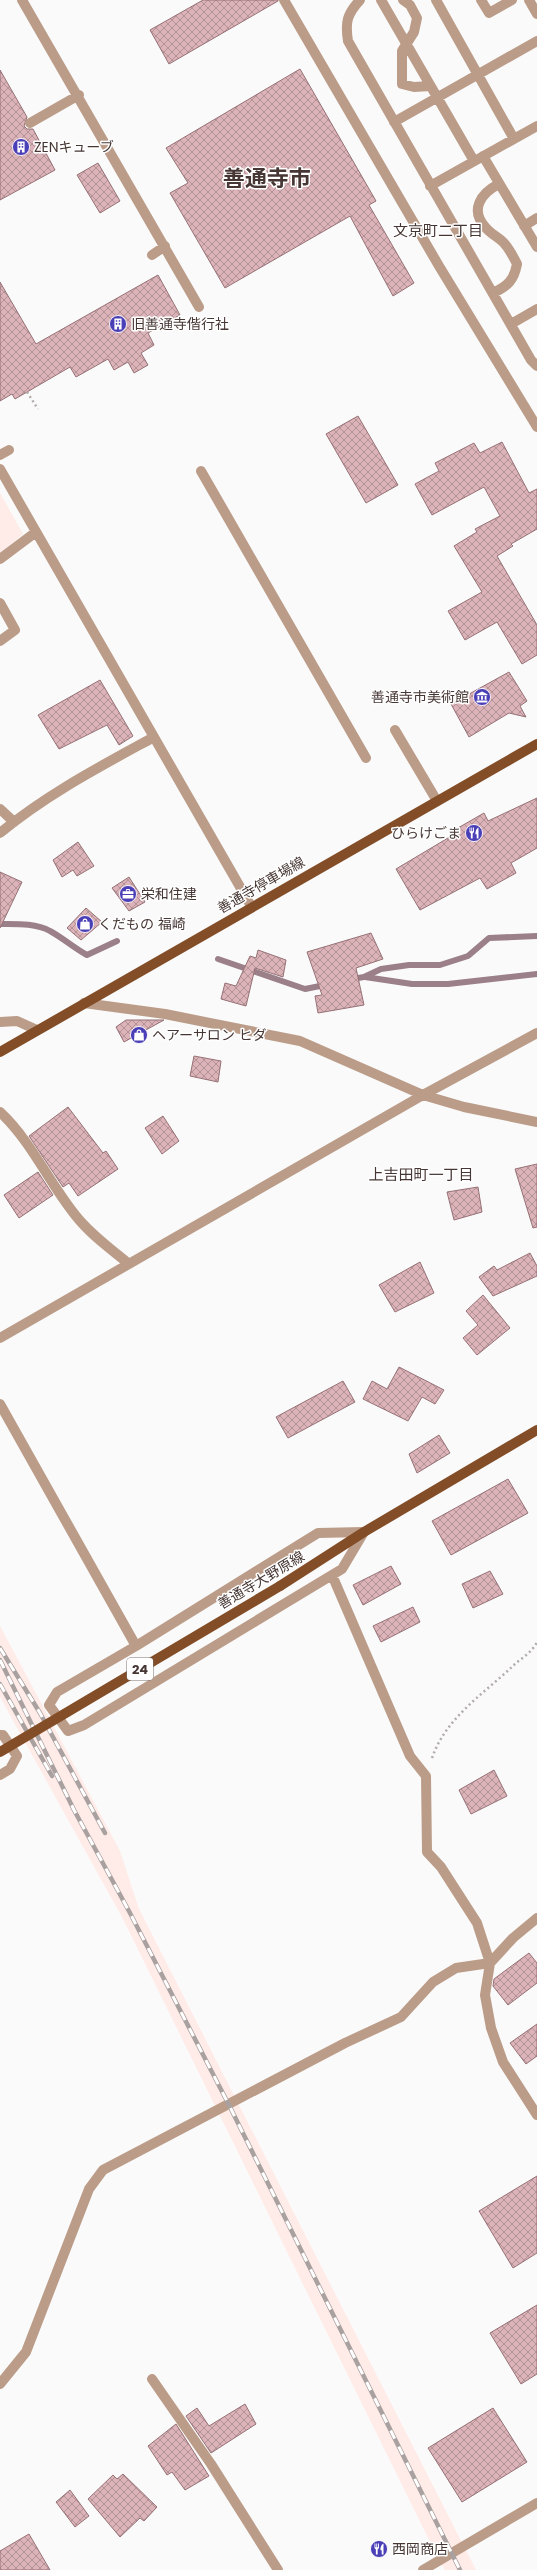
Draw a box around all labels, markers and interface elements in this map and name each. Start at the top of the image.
building icon: ZENキューブ [11,137,31,157]
place label: ZENキューブ [34,137,114,157]
district label: 善通寺市 [223,163,311,194]
district label: 文京町二丁目 [393,220,483,241]
building icon: 旧善通寺偕行社 [108,314,128,334]
place label: 旧善通寺偕行社 [131,314,229,334]
place label: 善通寺市美術館 [371,687,469,707]
museum icon: 善通寺市美術館 [472,687,492,707]
place label: ひらけごま [391,823,461,843]
restaurant icon: ひらけごま [464,823,484,843]
street label: 善通寺停車場線 [214,852,308,918]
office icon: 栄和住建 [118,884,138,904]
place label: 栄和住建 [141,884,197,904]
shop icon: くだもの 福崎 [75,914,95,934]
place label: くだもの 福崎 [98,914,186,934]
shop icon: ヘアーサロン ヒダ [129,1025,149,1045]
place label: ヘアーサロン ヒダ [152,1025,267,1045]
district label: 上吉田町一丁目 [368,1164,474,1185]
street label: 善通寺大野原線 [214,1546,308,1614]
road number: 24 [127,1658,153,1680]
restaurant icon: 西岡商店 [369,2539,389,2559]
place label: 西岡商店 [392,2539,448,2559]

